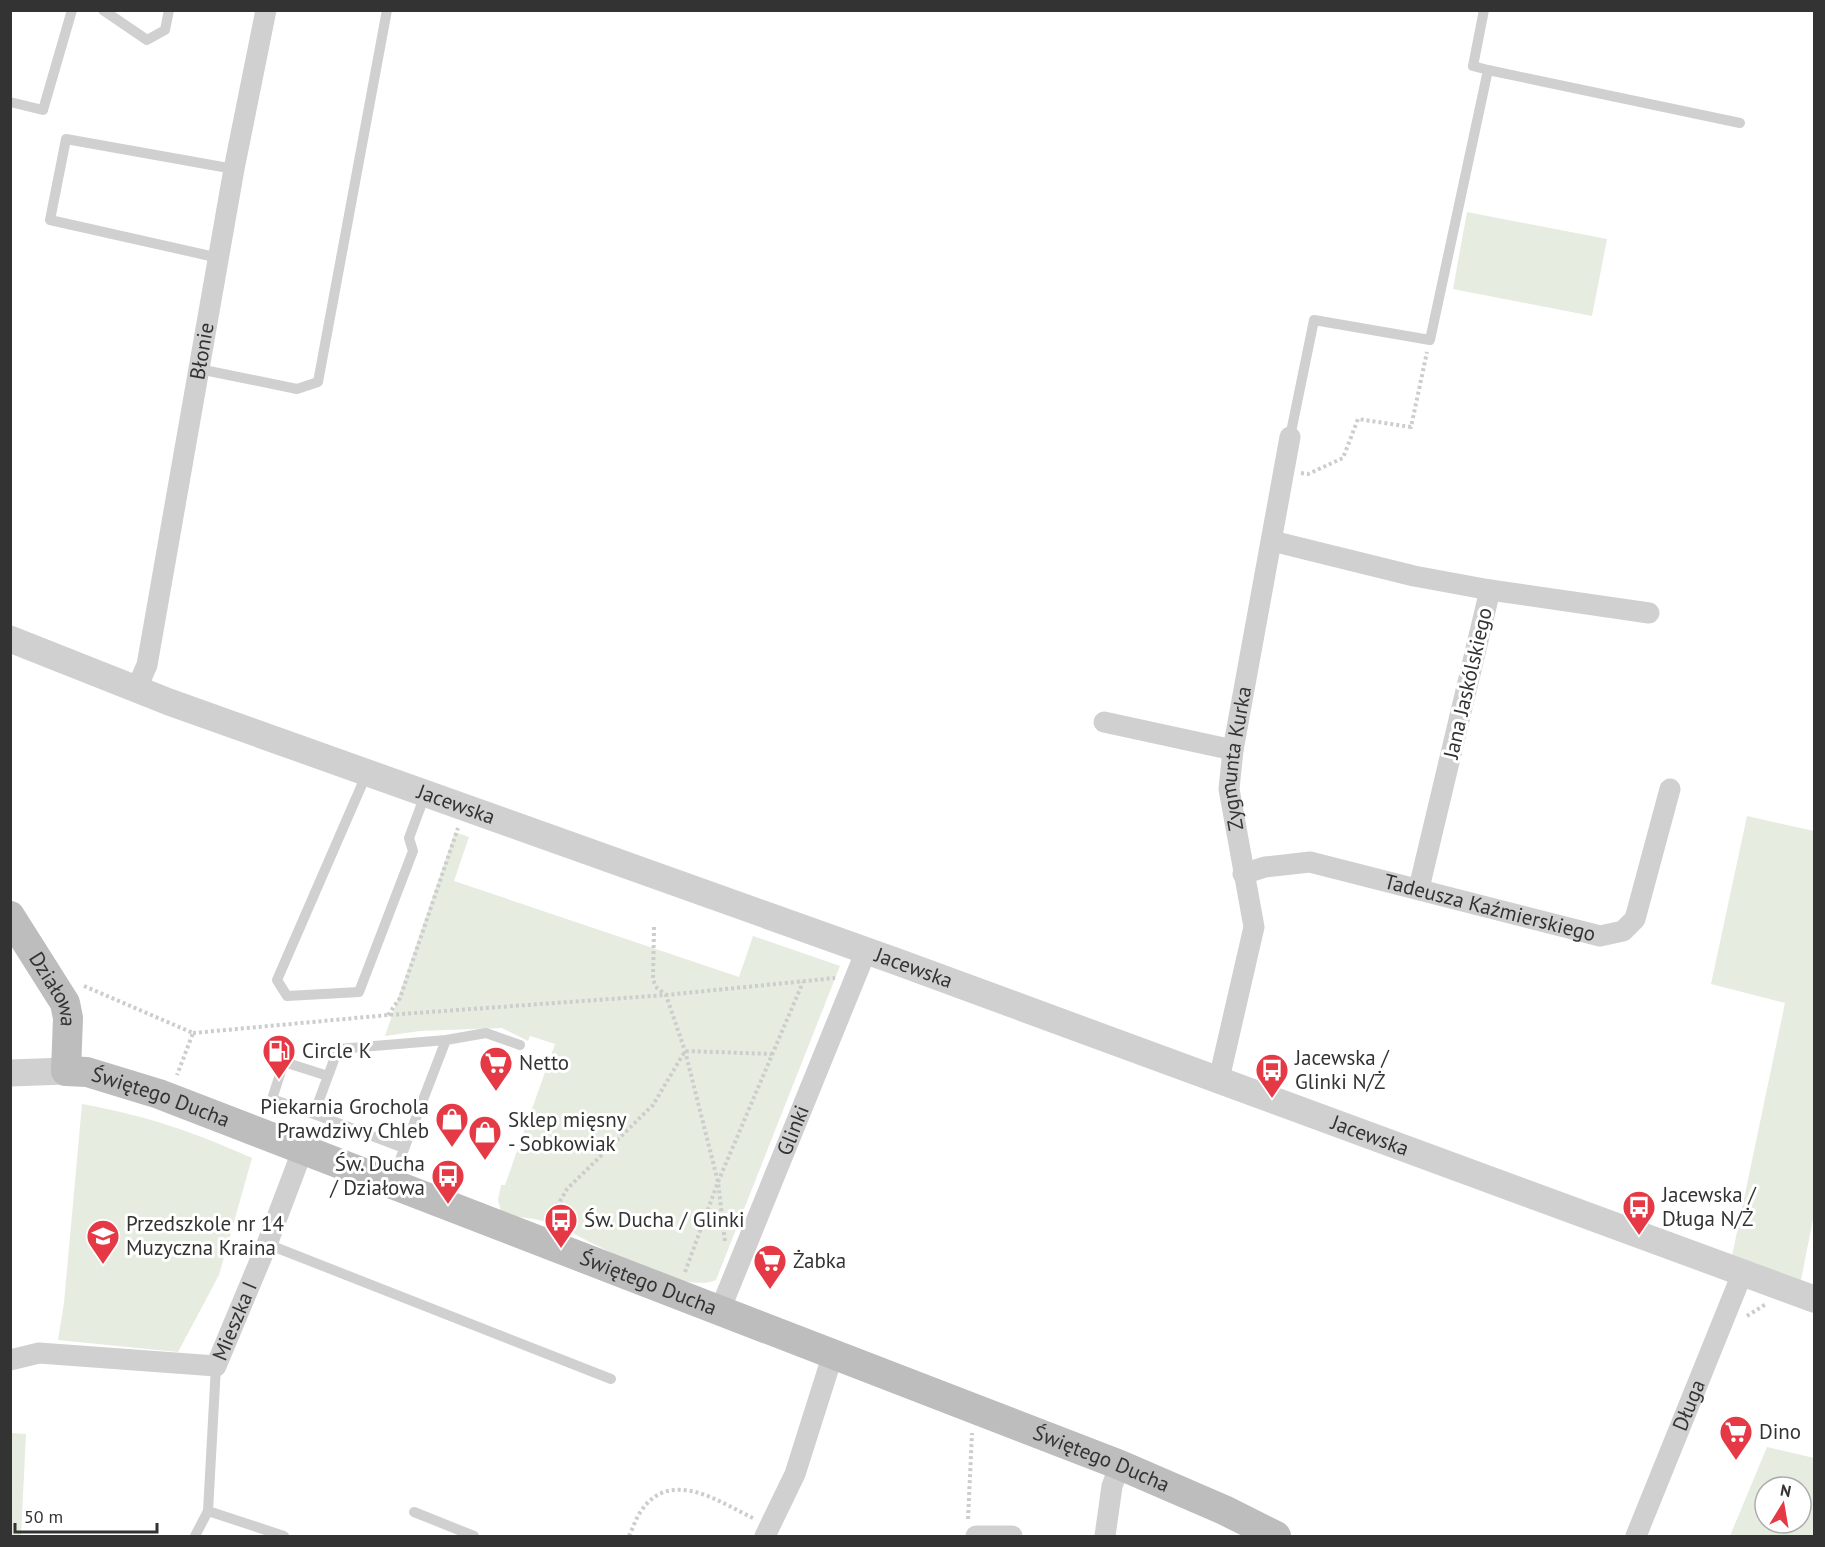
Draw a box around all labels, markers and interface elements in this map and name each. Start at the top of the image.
street label: Błonie [183,320,220,382]
street label: Jana Jaskólskiego [1437,605,1498,762]
street label: Zygmunta Kurka [1214,684,1257,833]
street label: Jacewska [413,777,499,830]
street label: Tadeusza Kaźmierskiego [1381,867,1599,947]
street label: Jacewska [871,941,957,994]
street label: Działowa [23,947,82,1027]
fuel station icon: Circle K [261,1033,297,1080]
place label: Circle K [302,1037,372,1064]
place label: Jacewska / Glinki N/Ż [1294,1044,1390,1095]
supermarket icon: Netto [478,1045,514,1092]
place label: Netto [519,1049,569,1076]
bus stop icon: Jacewska / Glinki N/Ż [1254,1052,1290,1099]
street label: Świętego Ducha [88,1060,234,1133]
place label: Piekarnia Grochola Prawdziwy Chleb [260,1093,429,1144]
shop icon: Piekarnia Grochola Prawdziwy Chleb [434,1101,470,1148]
street label: Glinki [770,1101,815,1159]
place label: Sklep mięsny - Sobkowiak [508,1106,627,1157]
street label: Jacewska [1327,1108,1413,1162]
shop icon: Sklep mięsny - Sobkowiak [467,1114,503,1161]
place label: Św. Ducha / Działowa [329,1150,425,1201]
bus stop icon: Św. Ducha / Działowa [430,1158,466,1205]
place label: Jacewska / Długa N/Ż [1661,1181,1757,1232]
bus stop icon: Jacewska / Długa N/Ż [1621,1189,1657,1236]
bus stop icon: Św. Ducha / Glinki [543,1202,579,1249]
place label: Św. Ducha / Glinki [584,1206,745,1233]
place label: Przedszkole nr 14 Muzyczna Kraina [126,1210,284,1261]
school or university icon: Przedszkole nr 14 Muzyczna Kraina [85,1218,121,1265]
supermarket icon: Żabka [752,1243,788,1290]
street label: Świętego Ducha [576,1244,721,1321]
place label: Żabka [793,1247,846,1274]
street label: Mieszka I [206,1277,263,1365]
street label: Długa [1666,1376,1711,1435]
supermarket icon: Dino [1718,1414,1754,1461]
place label: Dino [1759,1418,1801,1445]
street label: Świętego Ducha [1029,1419,1174,1498]
north arrow [1753,1475,1813,1535]
text: N [1779,1479,1793,1501]
scale bar [15,1496,158,1534]
text: 50 m [24,1505,63,1528]

